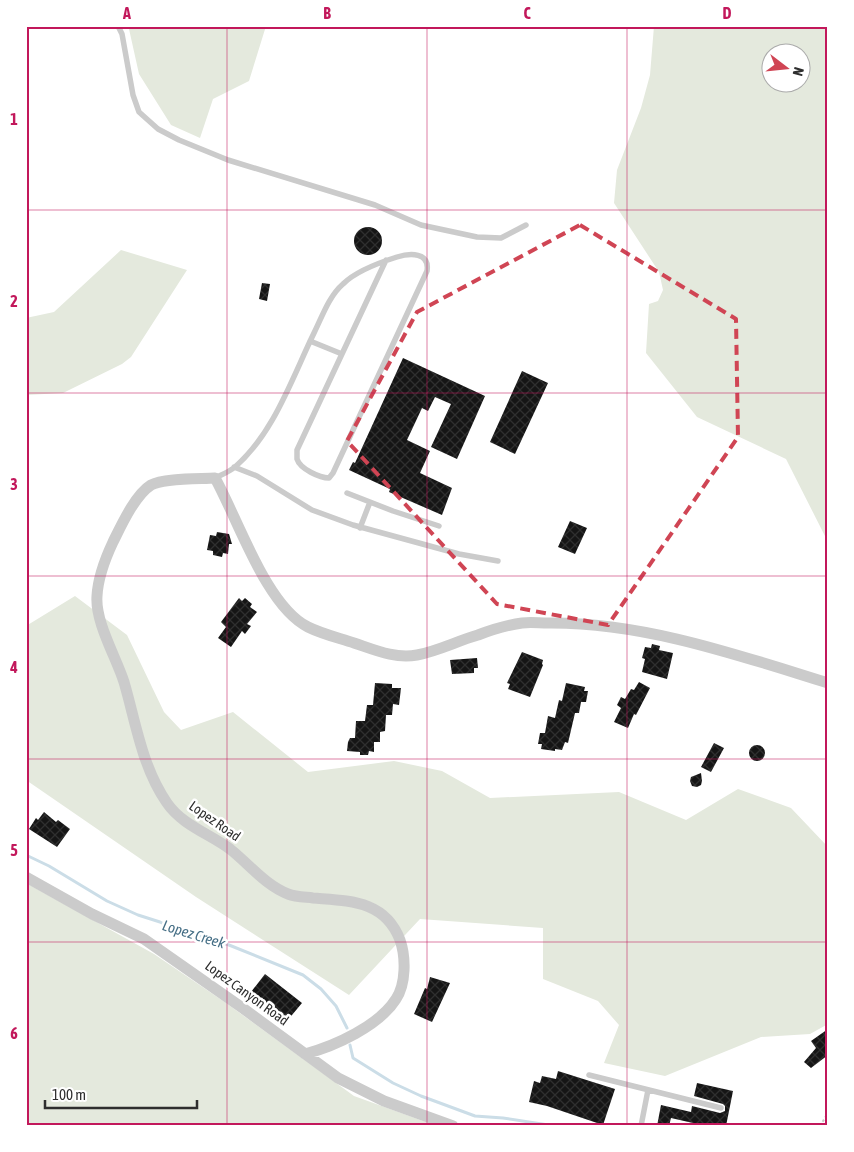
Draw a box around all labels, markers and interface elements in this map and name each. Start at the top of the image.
text: A [122,4,131,22]
text: B [323,4,331,22]
text: C [523,4,531,22]
text: D [723,4,732,22]
north arrow [762,42,812,92]
text: N [790,65,807,78]
text: 1 [10,110,18,128]
text: 2 [10,292,18,310]
text: 3 [10,475,18,493]
text: 4 [9,658,18,676]
street label: Lopez Road [186,798,244,844]
text: 5 [10,841,18,859]
water label: Lopez Creek [160,916,228,952]
street label: Lopez Canyon Road [202,957,292,1029]
text: 6 [10,1024,18,1042]
scale bar [45,1077,198,1109]
text: 100 m [52,1086,86,1103]

